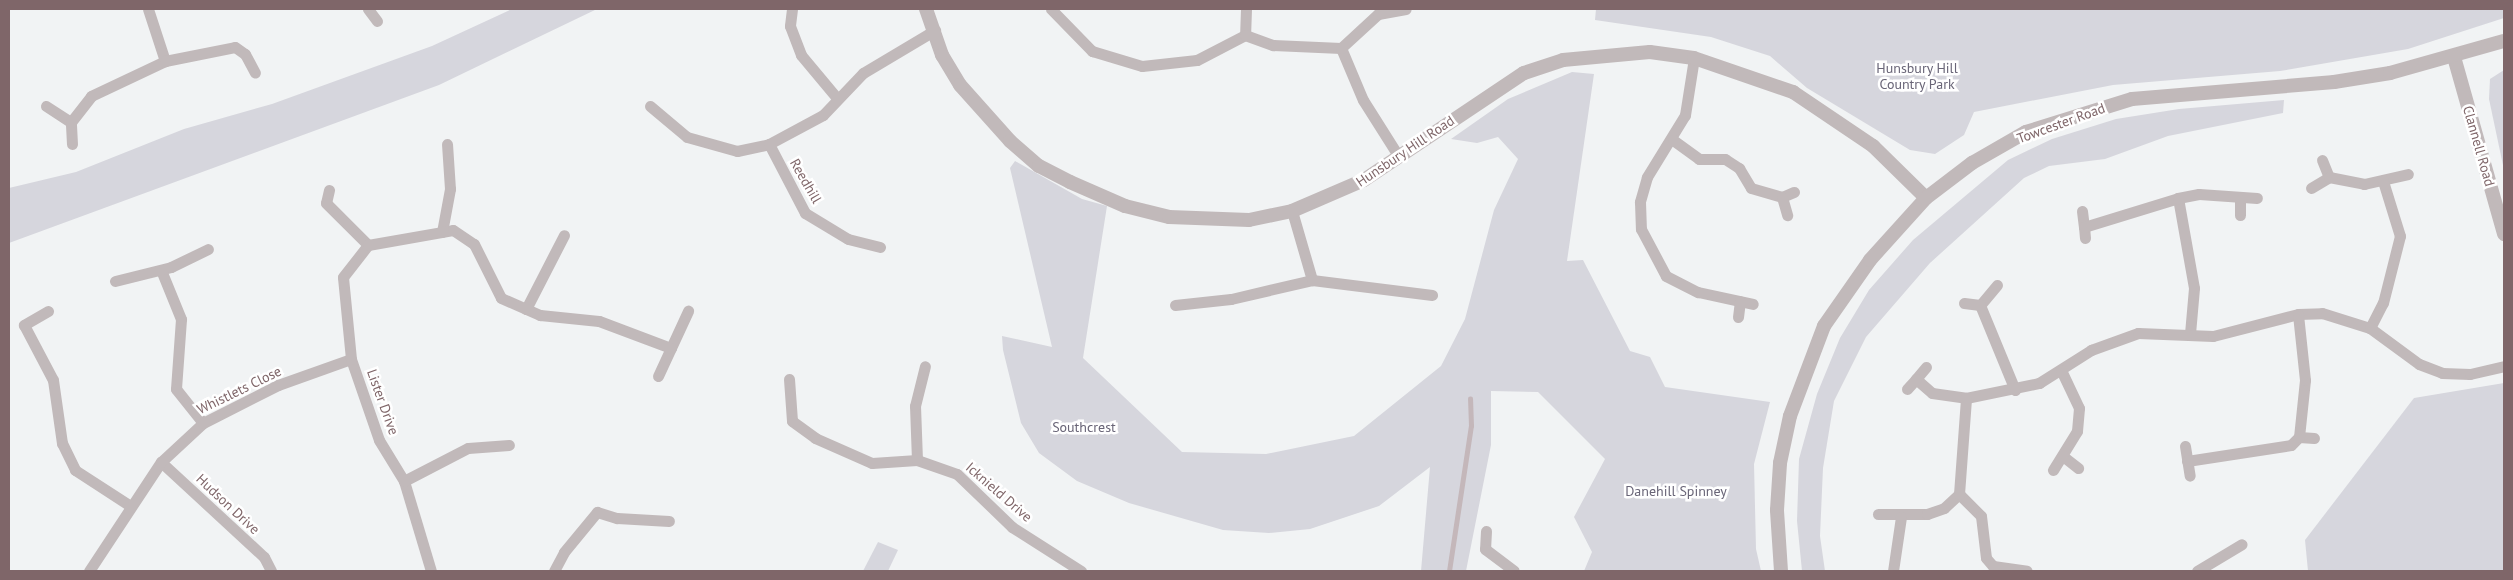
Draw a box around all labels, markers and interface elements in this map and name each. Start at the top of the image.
park label: Hunsbury Hill Country Park [1876,60,1958,92]
street label: Towcester Road [2015,99,2107,147]
street label: Clannell Road [2459,104,2499,188]
street label: Hunsbury Hill Road [1352,112,1458,190]
street label: Reedhill [787,156,825,206]
street label: Whistlets Close [194,362,284,418]
street label: Lister Drive [363,367,403,437]
park label: Southcrest [1052,419,1116,435]
street label: Icknield Drive [962,459,1036,525]
street label: Hudson Drive [193,470,263,538]
park label: Danehill Spinney [1625,483,1727,499]

